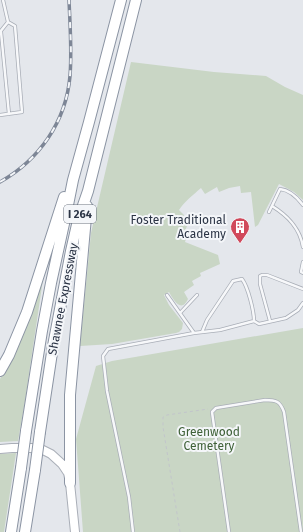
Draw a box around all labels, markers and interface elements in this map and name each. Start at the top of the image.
road number: I 264 [64,205,96,223]
place label: Foster Traditional Academy [131,213,226,241]
building icon: Foster Traditional Academy [229,216,251,244]
street label: Shawnee Expressway [45,242,81,356]
park label: Greenwood Cemetery [178,425,240,453]

